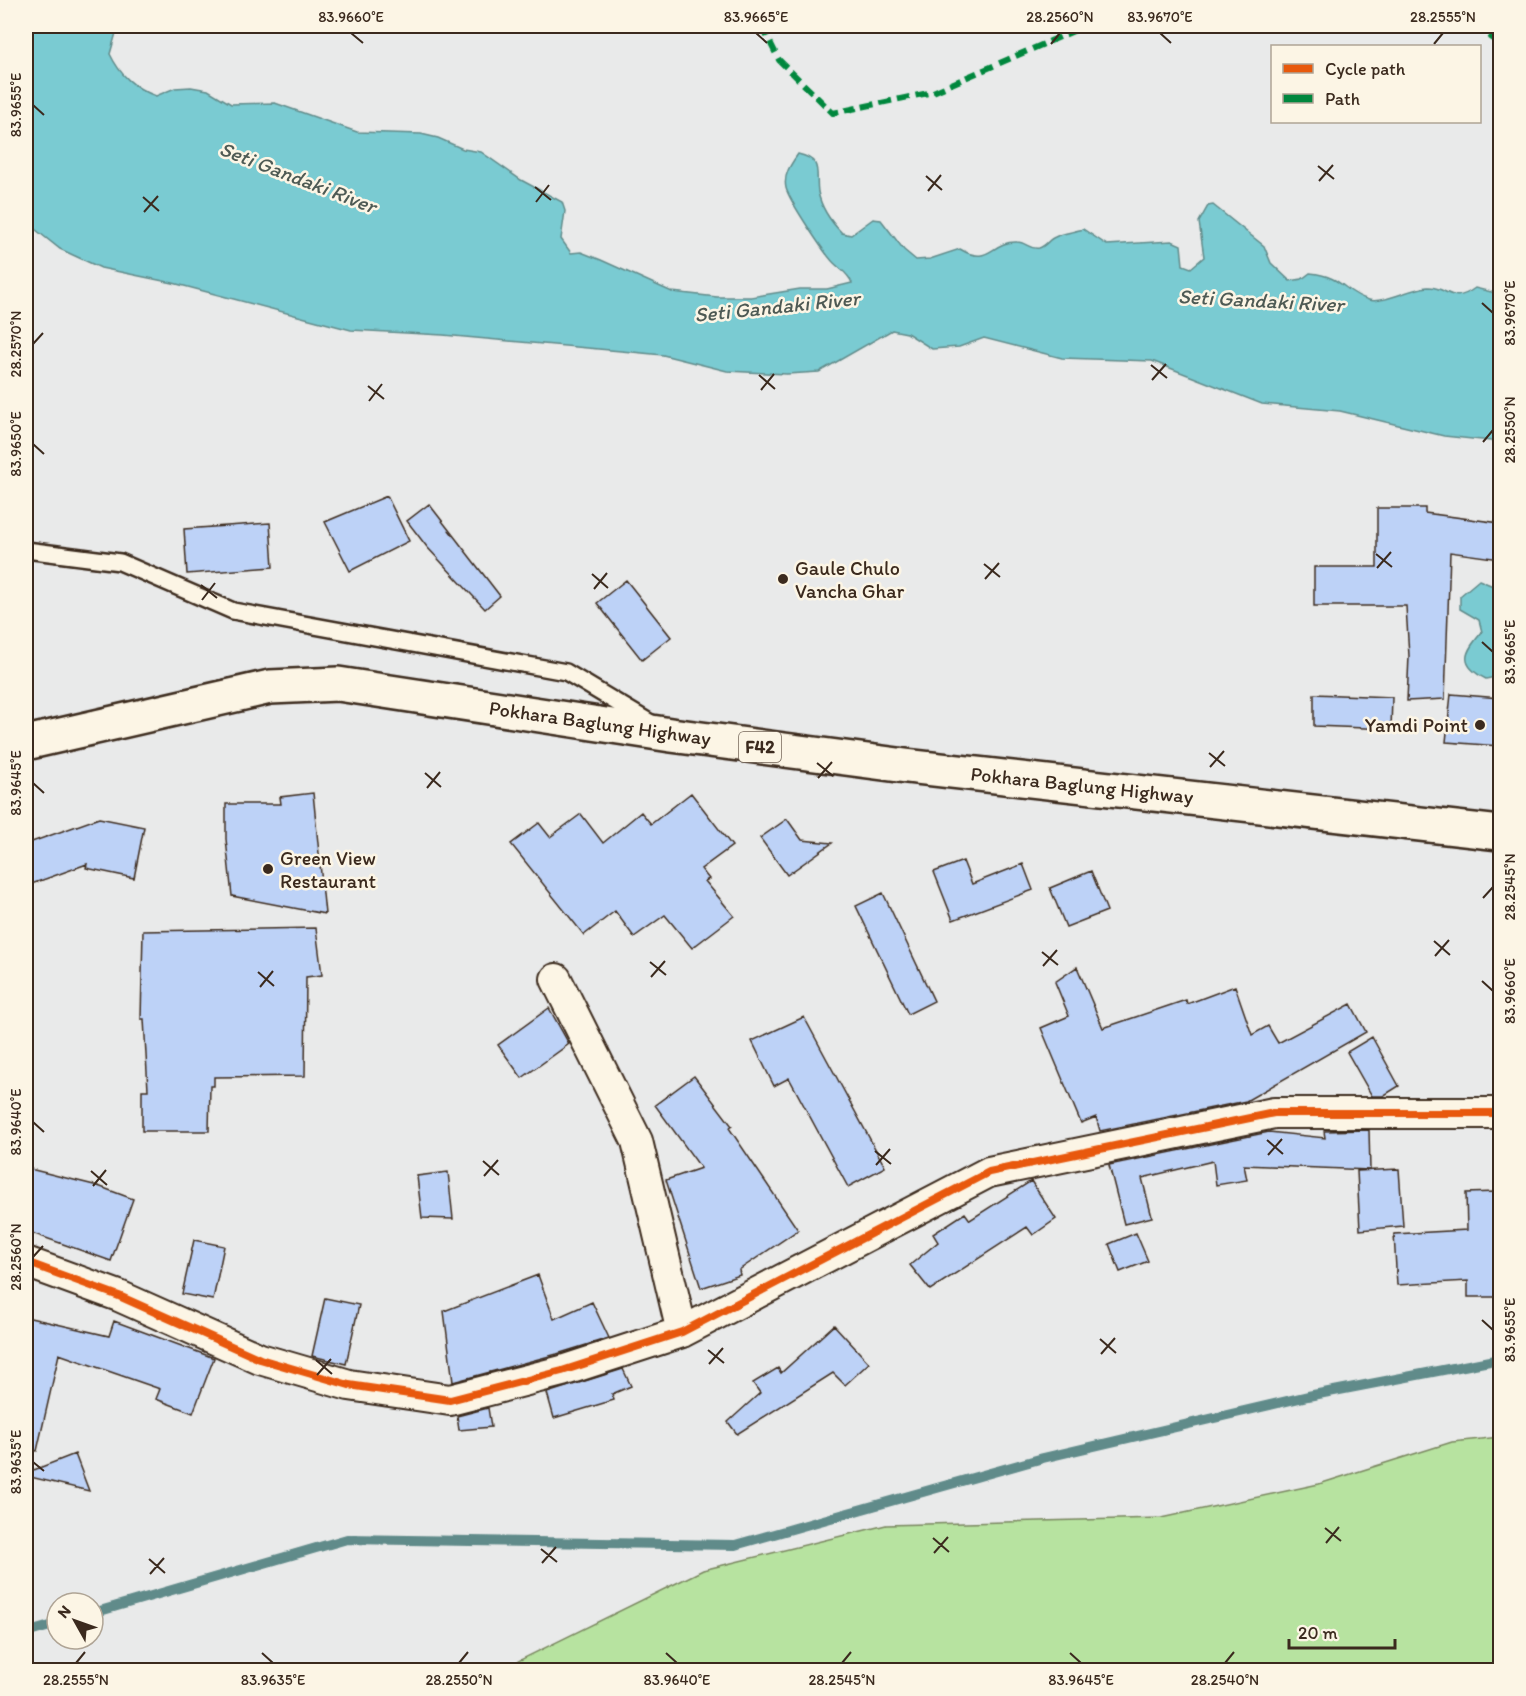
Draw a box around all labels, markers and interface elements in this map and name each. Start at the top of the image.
text: 83.9660°E [318,8,384,26]
text: 83.9665°E [724,8,788,26]
text: 28.2560°N [1026,8,1094,26]
text: 83.9670°E [1127,8,1193,26]
text: 28.2555°N [1410,8,1476,26]
legend [1271,45,1481,123]
text: Cycle path [1325,58,1406,80]
text: 83.9655°E [7,73,25,137]
text: Path [1325,88,1360,110]
water label: Seti Gandaki River [216,136,382,219]
text: 83.9670°E [1501,280,1519,346]
water label: Seti Gandaki River [1178,283,1347,317]
water label: Seti Gandaki River [693,285,863,327]
text: 28.2570°N [7,311,25,377]
text: 28.2550°N [1501,396,1519,464]
text: 83.9650°E [7,411,25,477]
place label: Gaule Chulo Vancha Ghar [795,556,905,603]
marker: Gaule Chulo Vancha Ghar [776,572,790,586]
text: 83.9665°E [1501,620,1519,684]
street label: Pokhara Baglung Highway [488,696,713,751]
place label: Yamdi Point [1365,713,1468,737]
marker: Yamdi Point [1473,718,1487,732]
road number: F42 [739,732,781,762]
text: 83.9645°E [7,750,25,816]
street label: Pokhara Baglung Highway [970,761,1195,809]
place label: Green View Restaurant [280,846,376,893]
text: 28.2545°N [1501,853,1519,921]
marker: Green View Restaurant [261,862,275,876]
text: 83.9660°E [1501,958,1519,1024]
text: 83.9640°E [7,1089,25,1155]
text: 28.2560°N [7,1223,25,1291]
text: 83.9655°E [1501,1298,1519,1362]
text: 83.9635°E [7,1430,25,1494]
north arrow [45,1591,105,1651]
text: N [53,1601,75,1622]
scale bar [1289,1612,1396,1650]
text: 20 m [1298,1622,1338,1644]
text: 28.2555°N [43,1671,109,1689]
text: 83.9635°E [241,1671,305,1689]
text: 28.2550°N [425,1671,493,1689]
text: 83.9640°E [644,1671,710,1689]
text: 28.2545°N [808,1671,876,1689]
text: 83.9645°E [1048,1671,1114,1689]
text: 28.2540°N [1191,1671,1259,1689]

